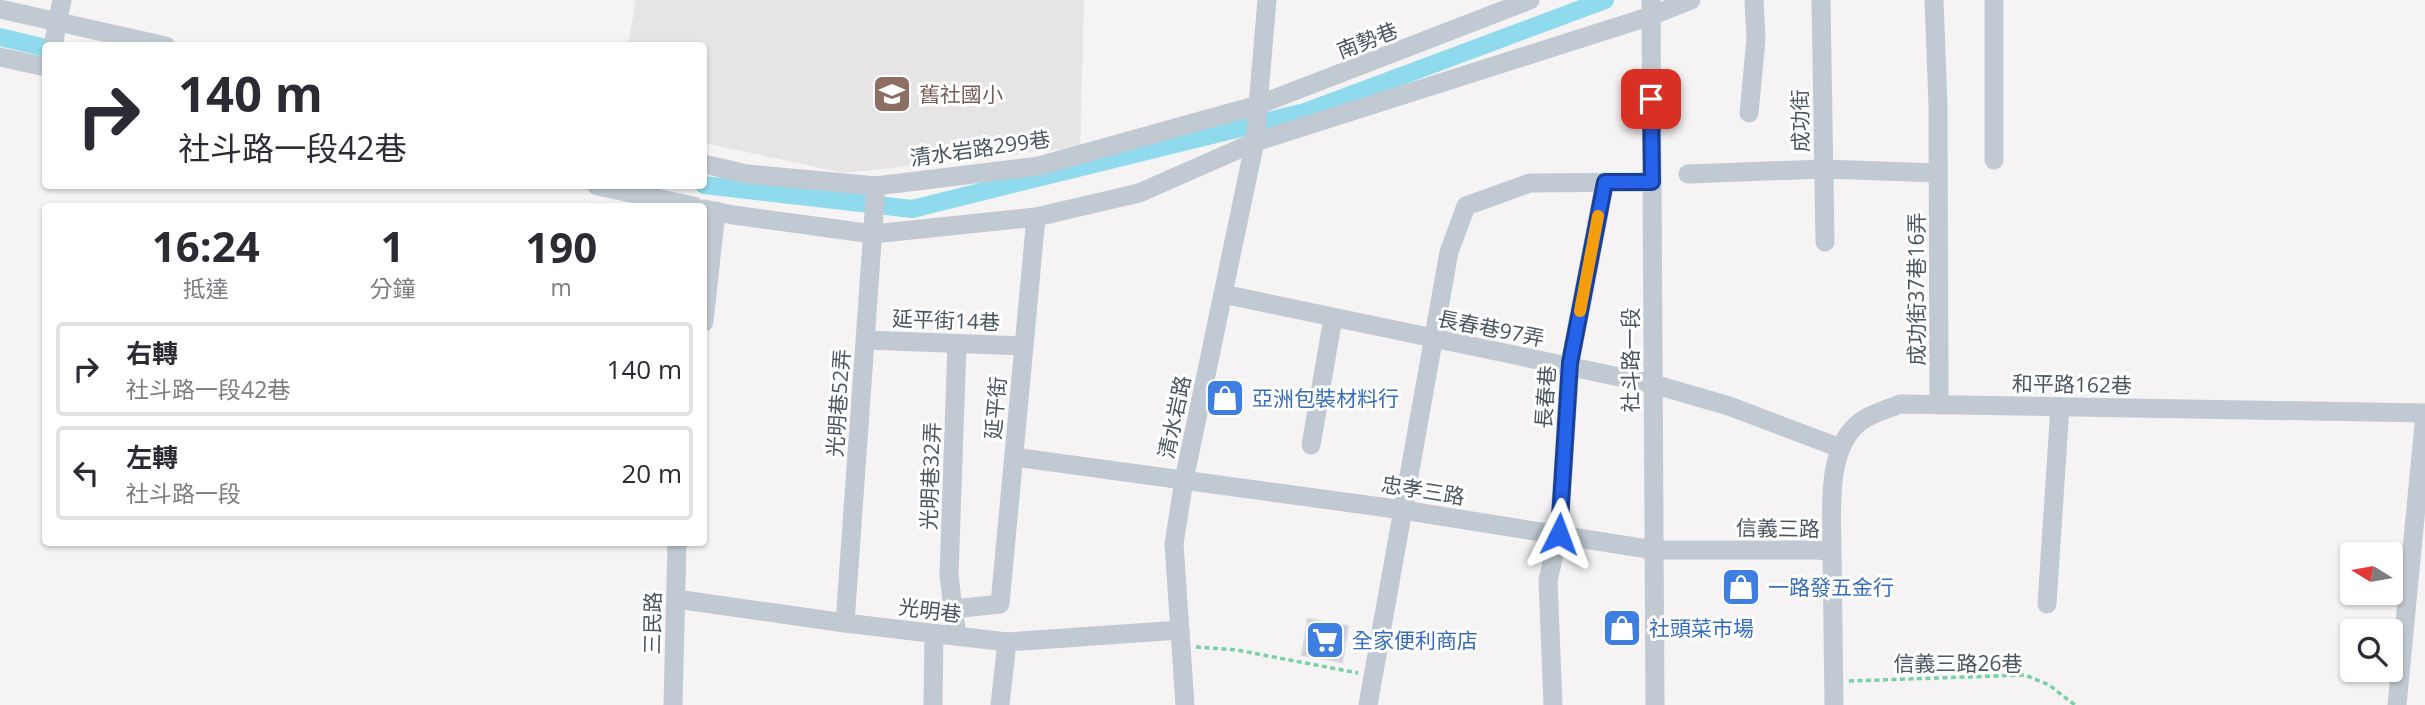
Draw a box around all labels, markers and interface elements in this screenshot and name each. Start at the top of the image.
street label: 南勢巷 [1333,16,1401,64]
text: 140 m [178,60,323,126]
pin [1621,69,1681,129]
icon: right [63,70,154,161]
school or university icon: 舊社國小 [871,73,913,115]
place label: 舊社國小 [919,80,1003,108]
icon: arrive [1632,80,1670,118]
street label: 成功街 [1785,89,1815,153]
street label: 清水岩路299巷 [908,124,1052,172]
text: 社斗路一段42巷 [178,126,407,169]
street label: 成功街37巷16弄 [1902,212,1930,366]
text: 16:24 [152,217,260,274]
text: 1 [380,217,404,274]
text: 190 [525,218,597,275]
text: m [551,271,572,303]
text: 抵達 [183,272,229,304]
text: 分鐘 [369,272,415,304]
street label: 延平街14巷 [892,304,1000,336]
street label: 長春巷97弄 [1435,304,1547,352]
street label: 社斗路一段 [1616,308,1644,413]
text: 右轉 [126,335,178,371]
street label: 光明巷52弄 [820,348,856,458]
icon: right [67,350,105,388]
text: 140 m [607,351,682,387]
street label: 長春巷 [1529,365,1561,429]
street label: 和平路162巷 [2012,369,2132,399]
text: 社斗路一段42巷 [126,373,290,405]
street label: 清水岩路 [1152,373,1196,461]
street label: 延平街 [978,375,1012,441]
shop icon: 亞洲包裝材料行 [1204,377,1246,419]
place label: 亞洲包裝材料行 [1252,384,1399,412]
street label: 光明巷32弄 [914,422,946,530]
text: 左轉 [126,439,178,475]
icon: left [67,454,105,492]
text: 20 m [621,455,682,491]
street label: 忠孝三路 [1379,470,1467,510]
text: 社斗路一段 [126,477,241,509]
position arrow [1522,497,1596,571]
street label: 信義三路 [1736,513,1820,543]
north arrow [2340,542,2403,606]
map controls [2340,542,2403,682]
shop icon: 一路發五金行 [1720,566,1762,608]
place label: 一路發五金行 [1768,573,1894,601]
street label: 三民路 [637,591,667,655]
street label: 光明巷 [897,592,963,628]
shop icon: 社頭菜市場 [1601,607,1643,649]
place label: 社頭菜市場 [1649,614,1754,642]
supermarket icon: 全家便利商店 [1304,619,1346,661]
button: search [2340,619,2403,682]
place label: 全家便利商店 [1352,626,1478,654]
street label: 信義三路26巷 [1893,649,2023,677]

